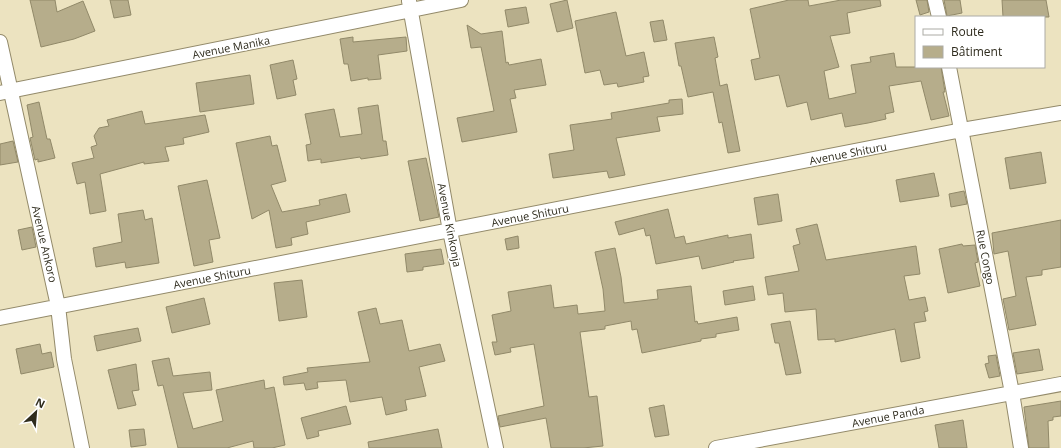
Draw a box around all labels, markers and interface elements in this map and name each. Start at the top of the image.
legend [915,16,1045,68]
text: Route [951,23,984,40]
street label: Avenue Manika [191,32,271,62]
text: Bâtiment [951,43,1002,60]
street label: Avenue Shituru [808,138,888,168]
street label: Avenue Kinkonja [434,182,466,268]
street label: Avenue Shituru [490,200,570,230]
street label: Avenue Ankoro [29,204,61,284]
street label: Rue Congo [973,228,999,286]
street label: Avenue Shituru [172,262,252,292]
north arrow [16,392,56,432]
text: N [33,394,48,411]
street label: Avenue Panda [851,402,925,430]

